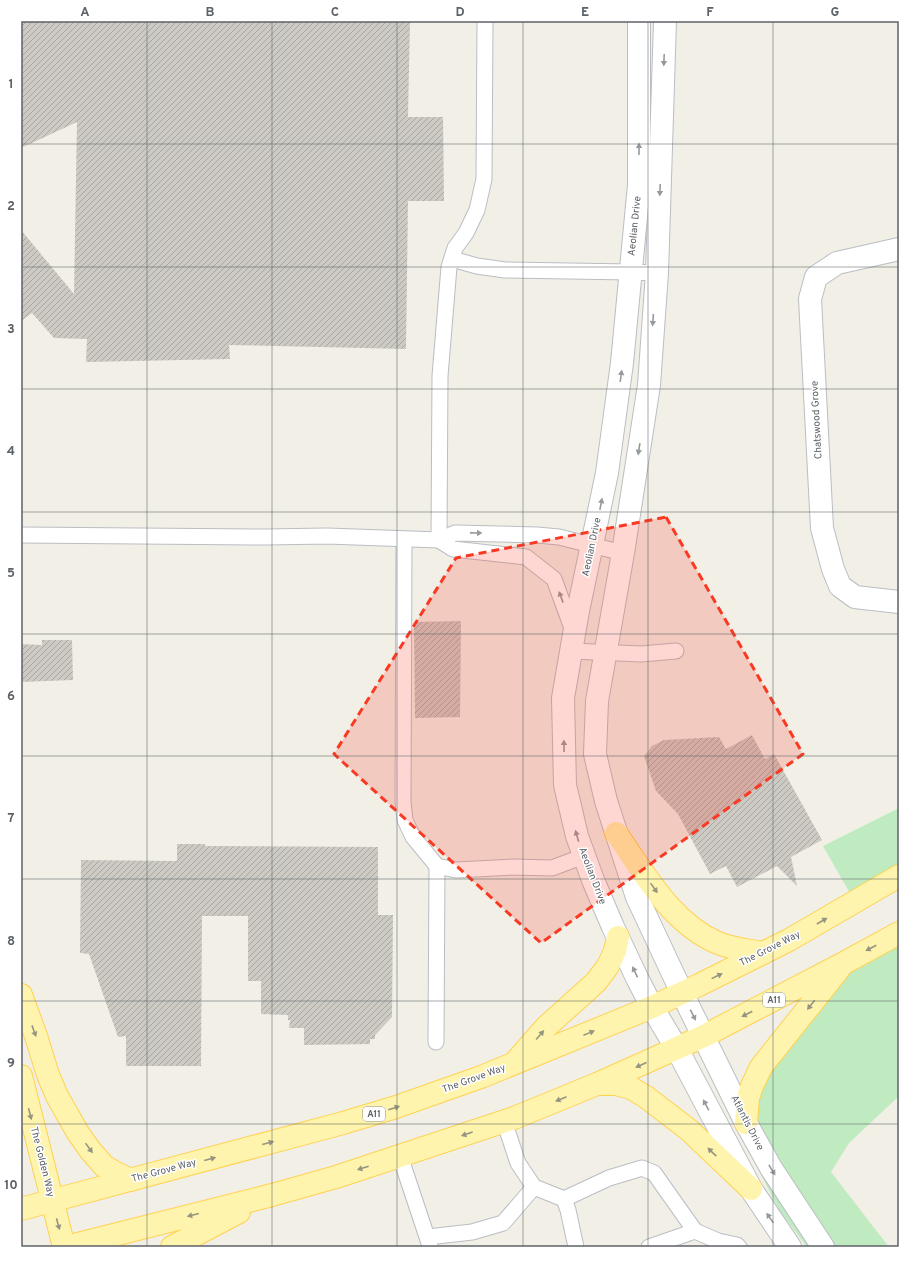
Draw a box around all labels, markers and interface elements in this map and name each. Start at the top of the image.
text: A [80,5,90,21]
text: B [206,5,215,21]
text: C [331,5,339,21]
text: D [455,5,465,21]
text: E [581,5,589,21]
text: F [706,5,714,21]
text: G [831,5,840,21]
one-way arrow [660,54,667,66]
text: 1 [8,77,14,93]
one-way arrow [636,142,642,155]
one-way arrow [656,184,663,196]
street label: Aeolian Drive [625,195,645,257]
text: 2 [7,199,15,215]
one-way arrow [650,314,657,326]
text: 3 [7,322,15,338]
one-way arrow [617,370,624,382]
street label: Chatswood Grove [808,380,826,460]
one-way arrow [636,443,642,455]
text: 4 [7,444,15,460]
one-way arrow [598,498,604,511]
street label: Aeolian Drive [579,516,605,578]
one-way arrow [470,530,482,537]
text: 5 [7,566,15,582]
one-way arrow [557,590,563,602]
text: 6 [7,689,15,705]
one-way arrow [561,739,567,752]
text: 7 [8,811,15,827]
one-way arrow [574,829,580,841]
street label: Aeolian Drive [575,846,609,906]
one-way arrow [650,882,658,893]
one-way arrow [816,918,828,925]
street label: The Grove Way [737,928,803,970]
text: 8 [7,934,15,950]
one-way arrow [866,945,877,952]
one-way arrow [632,967,638,978]
one-way arrow [711,973,723,979]
road number: A11 [763,993,785,1007]
one-way arrow [806,999,815,1010]
one-way arrow [690,1009,696,1020]
one-way arrow [741,1011,753,1017]
one-way arrow [32,1026,38,1038]
one-way arrow [535,1029,544,1040]
one-way arrow [583,1030,595,1036]
text: 9 [7,1056,15,1072]
street label: The Grove Way [440,1061,508,1097]
one-way arrow [635,1061,647,1068]
street label: Atlantis Drive [727,1093,767,1153]
one-way arrow [555,1097,567,1103]
one-way arrow [703,1099,710,1111]
one-way arrow [388,1105,400,1111]
road number: A11 [363,1107,385,1121]
one-way arrow [28,1108,34,1121]
street label: The Golden Way [27,1126,57,1198]
one-way arrow [461,1131,473,1137]
one-way arrow [263,1140,275,1146]
one-way arrow [85,1143,93,1154]
one-way arrow [707,1148,717,1157]
street label: The Grove Way [130,1156,198,1186]
one-way arrow [204,1156,216,1162]
one-way arrow [357,1165,369,1171]
one-way arrow [768,1165,776,1175]
text: 10 [4,1178,18,1194]
one-way arrow [187,1212,199,1218]
one-way arrow [766,1213,774,1224]
one-way arrow [55,1218,61,1230]

